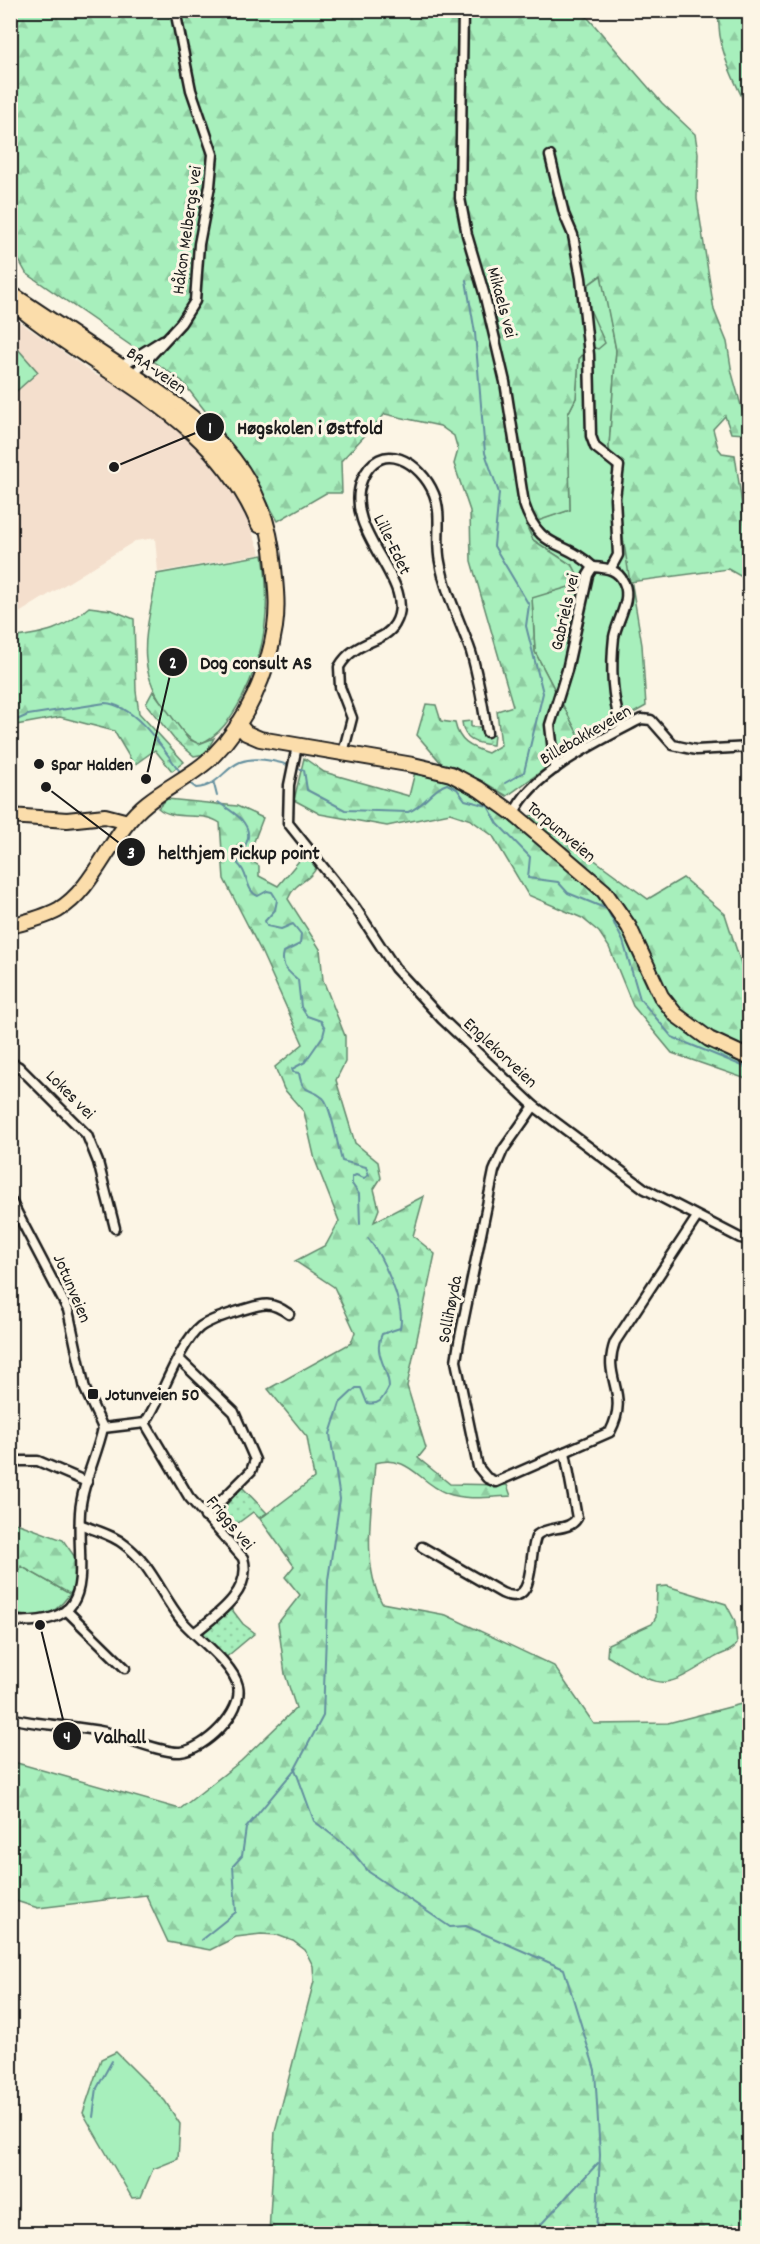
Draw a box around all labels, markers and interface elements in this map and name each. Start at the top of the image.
street label: Håkon Melbergs vei [167,164,210,296]
street label: Mikaels vei [479,264,522,341]
street label: BRA-veien [120,342,191,402]
callout: Høgskolen i Østfold [195,408,395,446]
text: Høgskolen i Østfold [237,416,383,444]
text: 1 [208,417,212,442]
street label: Lille-Edet [365,511,416,580]
street label: Gabriels vei [545,572,587,653]
callout: Dog consult AS [158,643,324,681]
text: Dog consult AS [200,651,312,679]
text: 2 [169,652,177,677]
street label: Billebakkeveien [536,700,637,773]
place label: Spar Halden [51,754,133,779]
marker: Spar Halden [32,757,46,771]
street label: Torpumveien [520,796,600,869]
callout: helthjem Pickup point [116,833,332,871]
text: helthjem Pickup point [158,841,320,869]
text: 3 [127,842,135,867]
street label: Englekorveien [457,1013,542,1095]
street label: Lokes vei [39,1065,100,1126]
street label: Jotunveien [45,1251,96,1327]
street label: Sollihøyda [433,1273,470,1345]
place label: Jotunveien 50 [105,1384,200,1409]
marker: Jotunveien 50 [86,1387,100,1401]
street label: Friggs vei [199,1491,259,1556]
callout: Valhall [52,1717,158,1755]
text: Valhall [94,1725,146,1753]
text: 4 [63,1726,71,1751]

